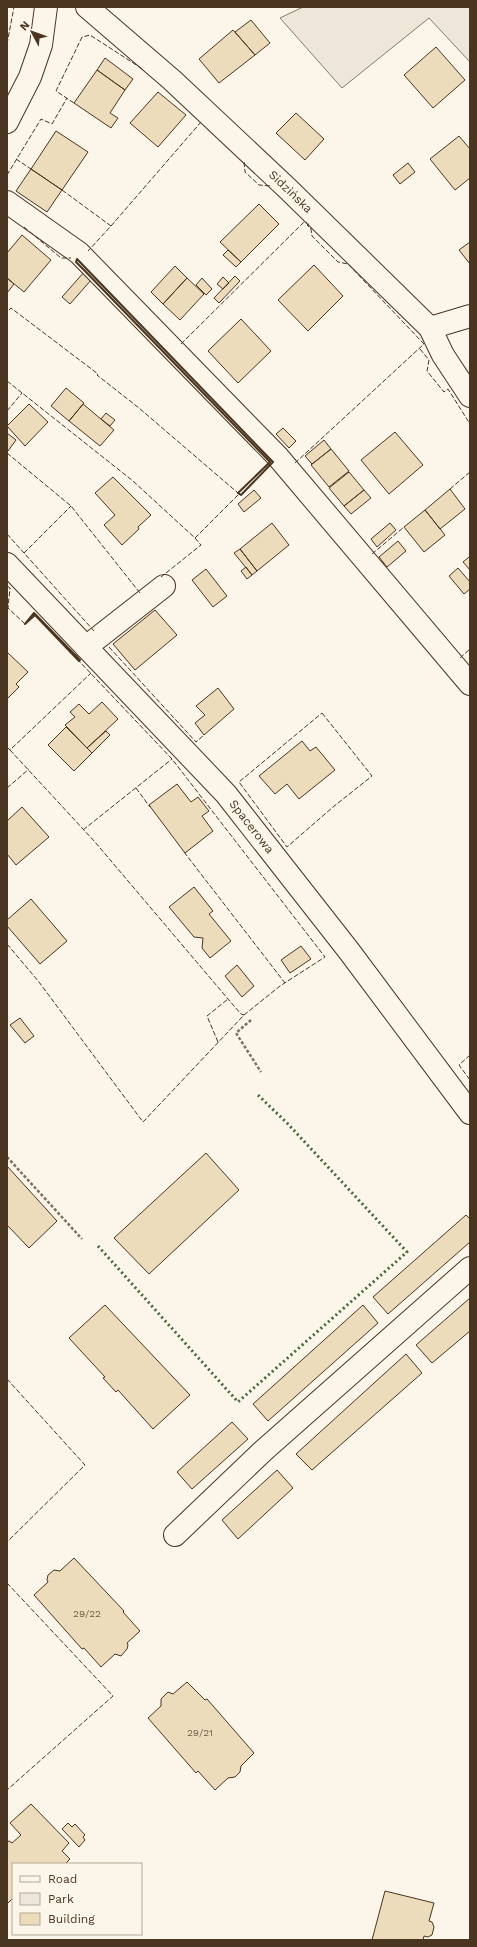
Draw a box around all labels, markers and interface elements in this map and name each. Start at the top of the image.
north arrow [12,12,52,52]
text: N [17,18,32,33]
street label: Sidzińska [266,168,315,216]
street label: Spacerowa [226,797,277,856]
house number: 29/22 [73,1608,101,1619]
house number: 29/21 [187,1727,213,1738]
legend [12,1863,142,1935]
text: Road [48,1872,77,1886]
text: Park [48,1892,74,1906]
text: Building [48,1912,95,1926]

